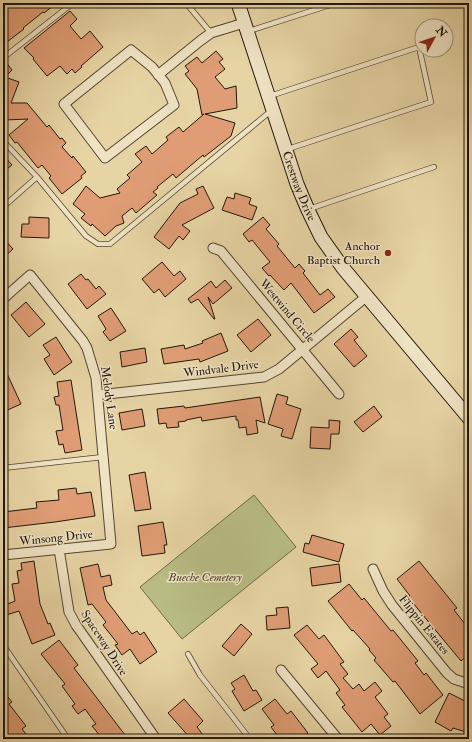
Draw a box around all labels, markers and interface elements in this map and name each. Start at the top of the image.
north arrow [414,18,454,58]
text: N [432,23,450,41]
street label: Crestway Drive [279,149,320,223]
place label: Anchor Baptist Church [307,239,381,268]
marker: Anchor Baptist Church [383,248,393,258]
street label: Westwind Circle [255,275,318,346]
street label: Windvale Drive [182,357,259,381]
street label: Melody Lane [97,365,121,431]
street label: Winsong Drive [18,527,93,549]
park label: Bueche Cemetery [167,570,243,585]
street label: Flippin Estates [395,592,453,658]
street label: Spaceway Drive [77,607,131,679]

